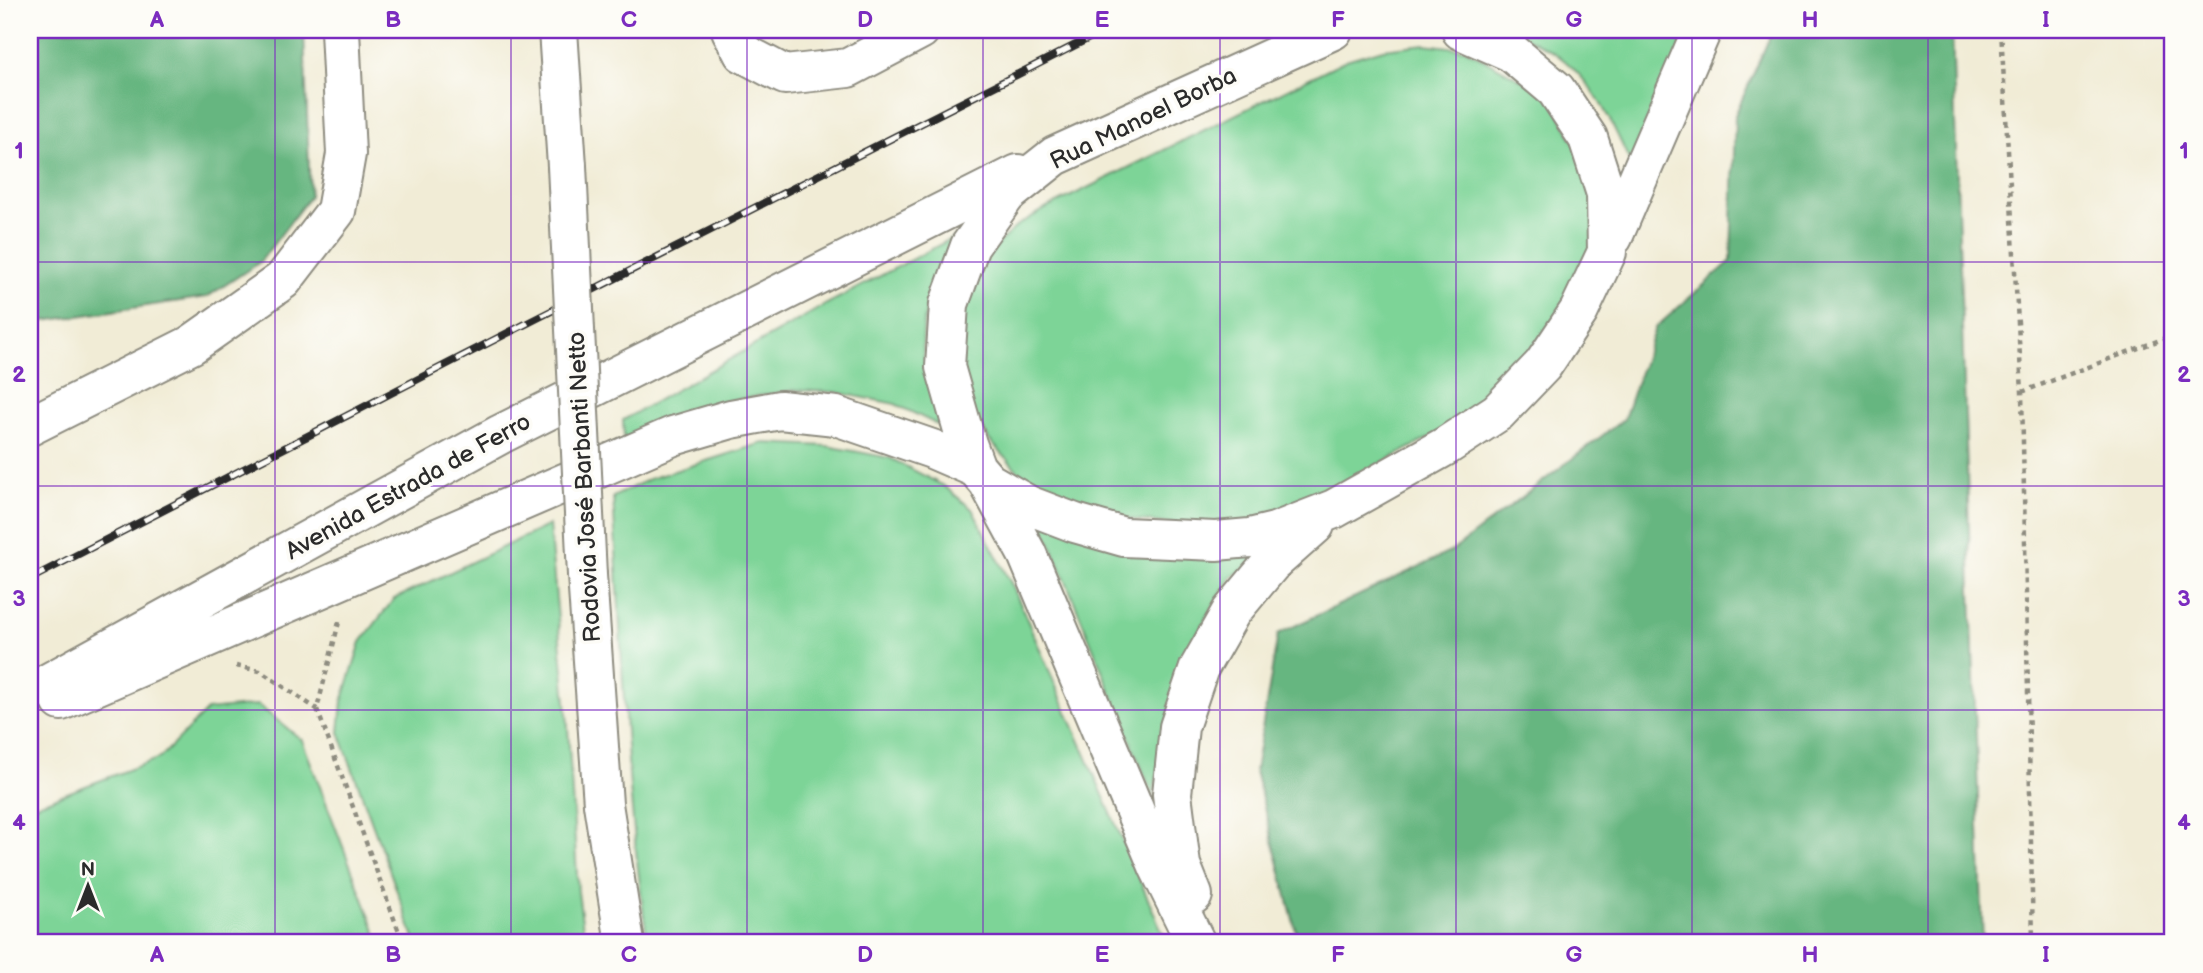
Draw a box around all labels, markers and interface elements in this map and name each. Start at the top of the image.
text: A [149,6,165,34]
text: B [385,6,401,34]
text: C [621,6,637,34]
text: D [857,6,873,34]
text: E [1095,6,1110,34]
text: F [1331,6,1345,34]
text: G [1566,6,1583,34]
text: H [1801,6,1819,34]
text: I [2042,6,2050,34]
street label: Rua Manoel Borba [1045,61,1241,176]
text: 1 [14,137,24,165]
text: 1 [2179,137,2189,165]
street label: Rodovia José Barbanti Netto [562,331,607,643]
text: 2 [12,361,26,389]
text: 2 [2177,361,2191,389]
street label: Avenida Estrada de Ferro [281,407,536,566]
text: 3 [12,585,26,613]
text: 3 [2177,585,2191,613]
text: 4 [12,809,26,837]
text: 4 [2177,809,2191,837]
north arrow [52,850,122,920]
text: N [81,859,95,882]
text: A [149,941,165,969]
text: B [385,941,401,969]
text: C [621,941,637,969]
text: D [857,941,873,969]
text: E [1095,941,1110,969]
text: F [1331,941,1345,969]
text: G [1566,941,1583,969]
text: H [1801,941,1819,969]
text: I [2042,941,2050,969]

